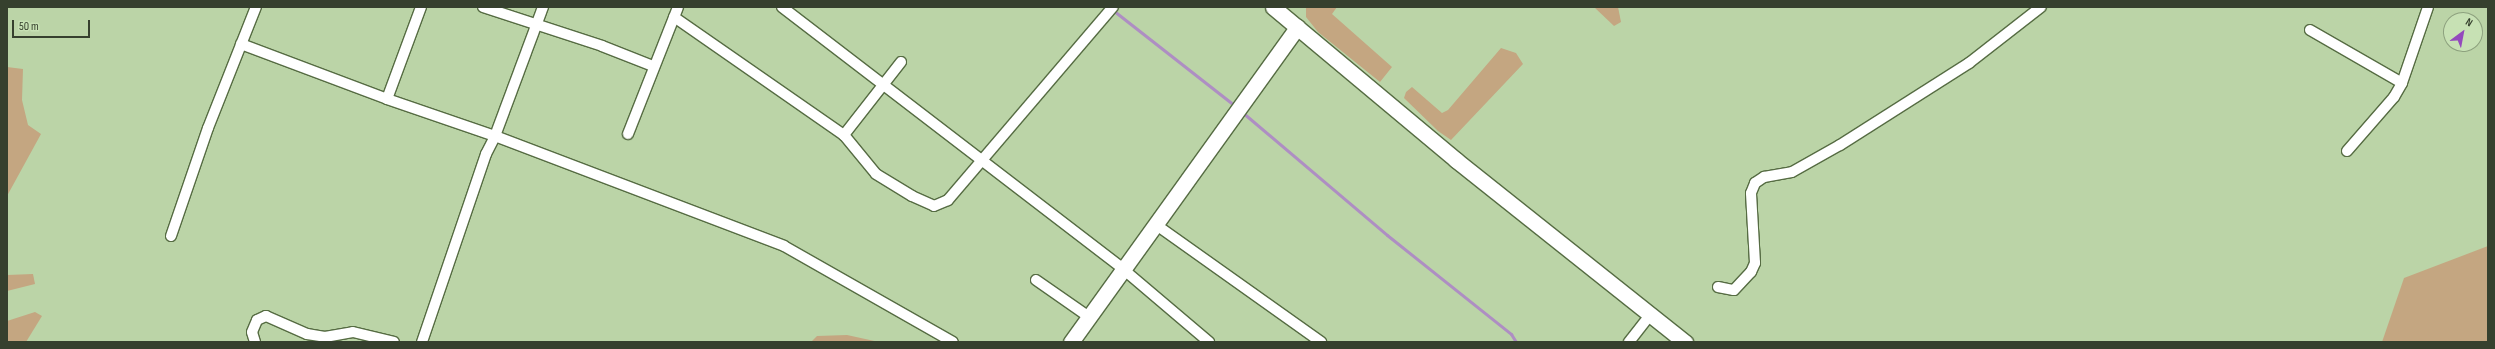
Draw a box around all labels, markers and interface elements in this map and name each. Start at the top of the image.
scale bar [14,12,92,38]
north arrow [2443,12,2483,52]
text: N [2463,15,2475,29]
text: 50 m [19,19,39,34]

